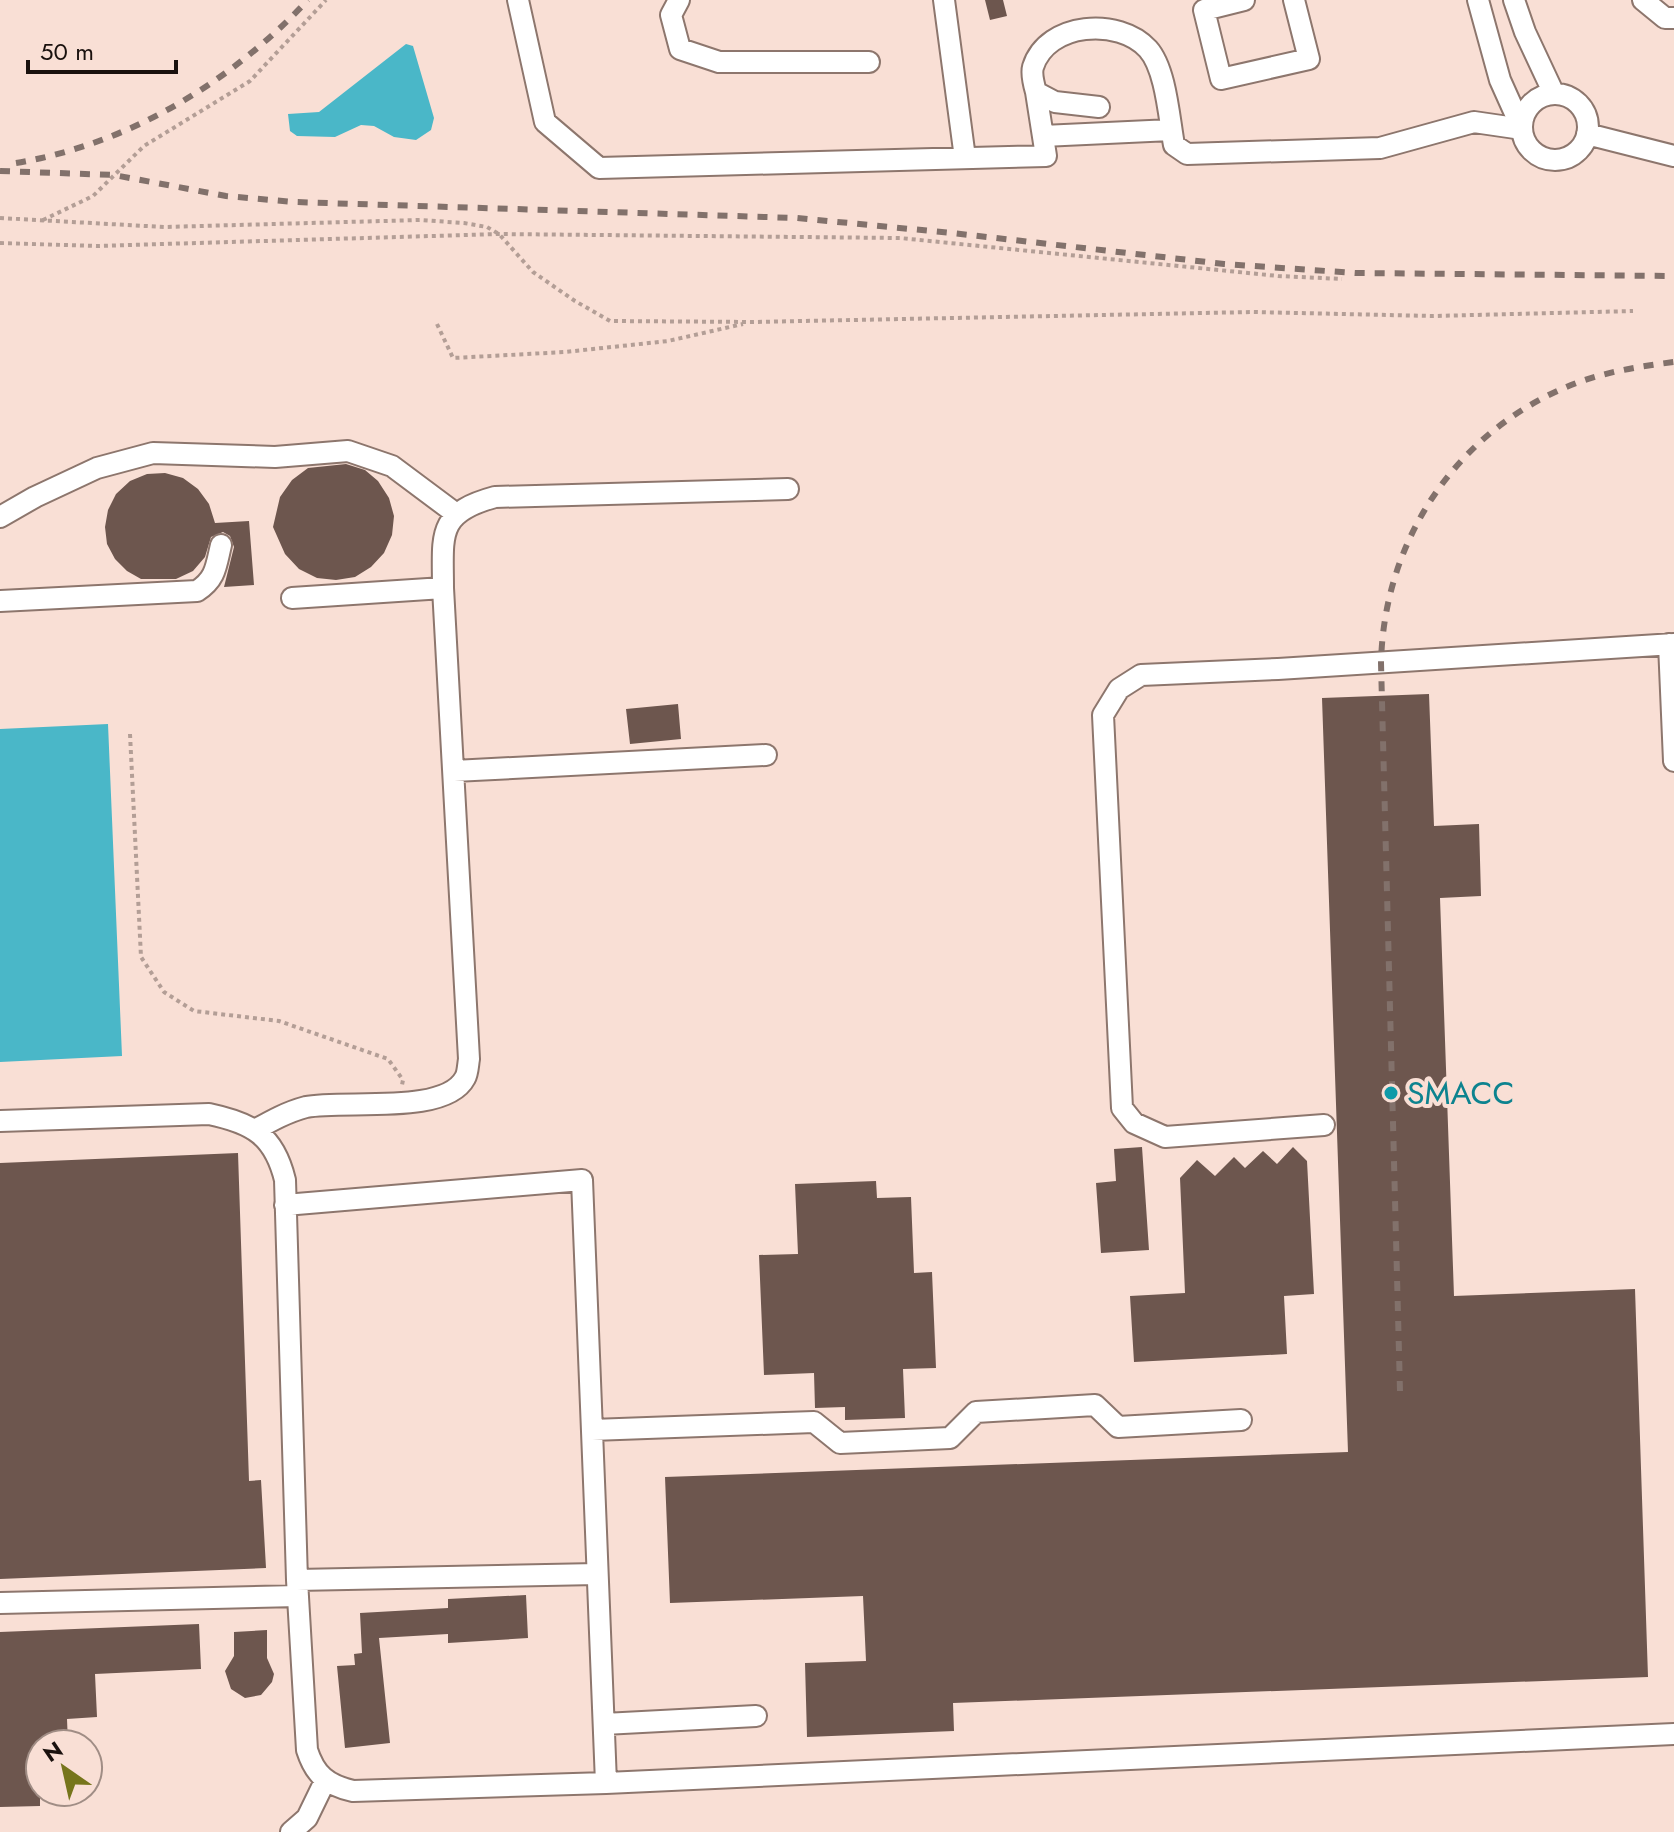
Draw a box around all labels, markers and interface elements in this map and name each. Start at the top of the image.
scale bar [28,24,176,74]
text: 50 m [40,34,94,69]
place label: SMACC [1407,1070,1514,1116]
marker: SMACC [1382,1084,1400,1102]
north arrow [24,1728,104,1808]
text: N [37,1733,69,1770]

